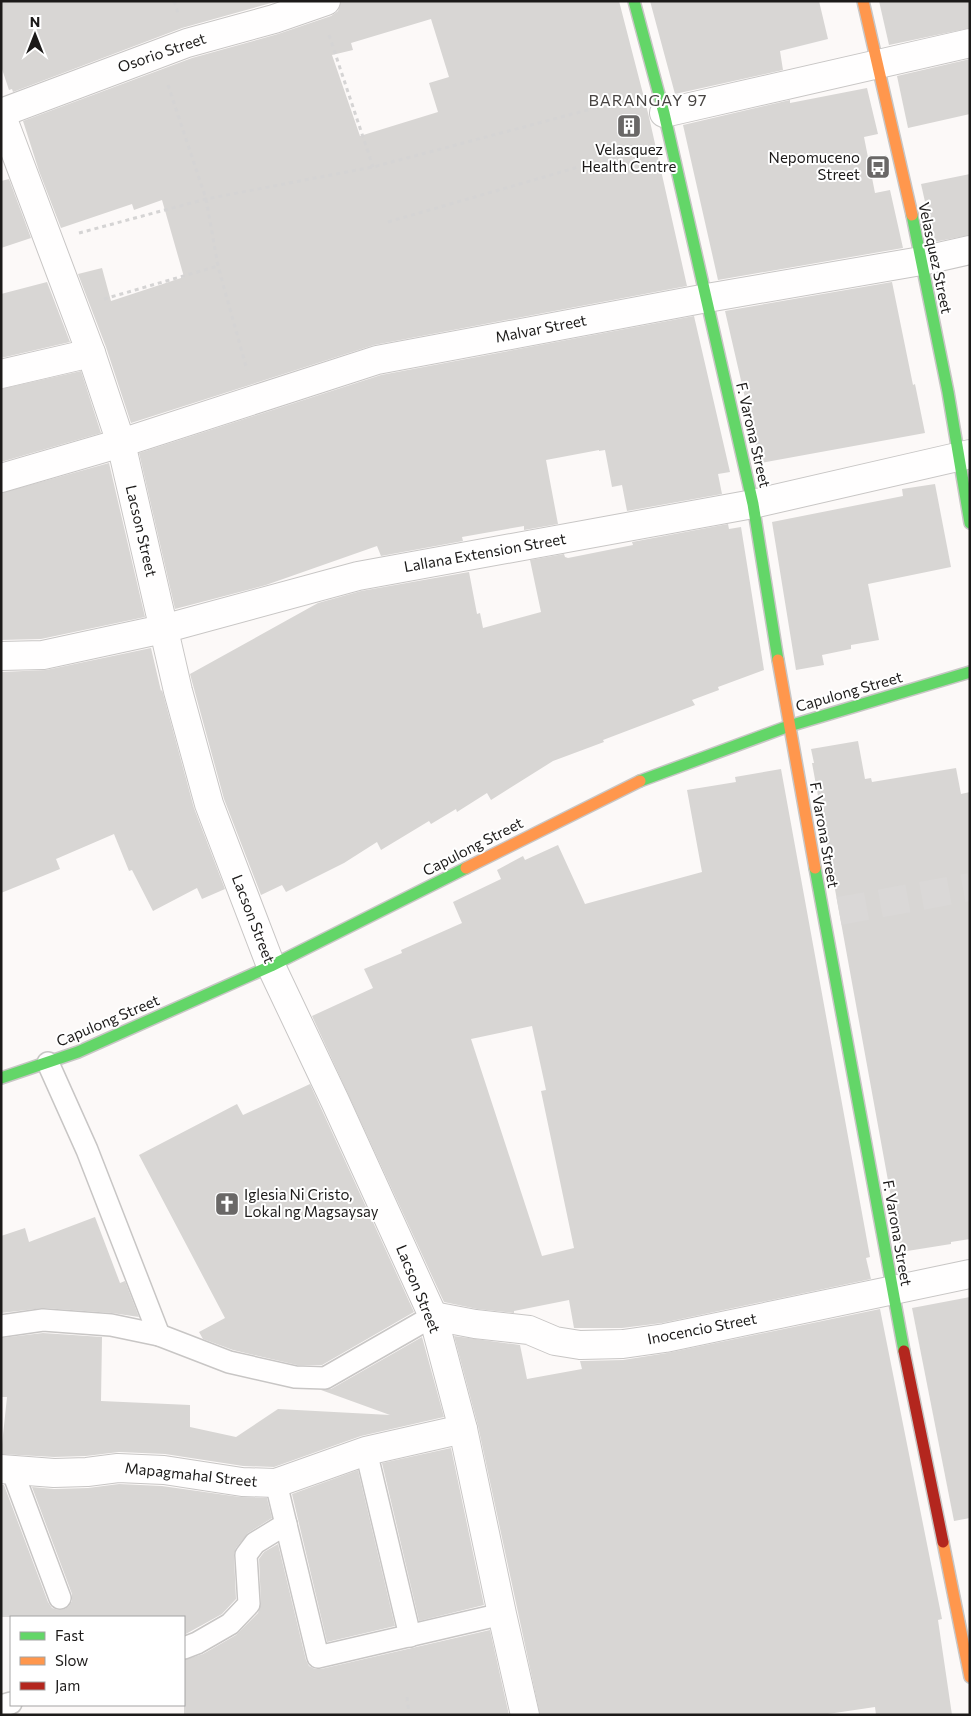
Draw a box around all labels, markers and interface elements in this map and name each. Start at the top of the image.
north arrow [10,10,60,60]
text: N [30,13,40,30]
street label: Osorio Street [115,29,208,76]
district label: BARANGAY 97 [588,90,708,109]
building icon: Velasquez Health Centre [616,113,642,139]
place label: Velasquez Health Centre [581,140,677,175]
place label: Nepomuceno Street [769,148,860,183]
bus stop icon: Nepomuceno Street [865,154,891,180]
street label: Velasquez Street [915,200,957,315]
street label: Malvar Street [494,310,588,346]
street label: F. Varona Street [733,380,775,489]
street label: Lacson Street [123,483,161,578]
street label: Lallana Extension Street [402,529,567,575]
street label: Capulong Street [793,667,904,715]
street label: F. Varona Street [807,780,843,889]
street label: Capulong Street [419,813,526,879]
street label: Lacson Street [229,872,279,966]
street label: Capulong Street [53,990,162,1050]
street label: F. Varona Street [880,1178,916,1287]
place label: Iglesia Ni Cristo, Lokal ng Magsaysay [244,1185,379,1220]
church icon: Iglesia Ni Cristo, Lokal ng Magsaysay [214,1191,240,1217]
street label: Lacson Street [393,1242,445,1335]
street label: Inocencio Street [646,1309,758,1347]
street label: Mapagmahal Street [124,1458,258,1490]
legend [10,1616,185,1706]
text: Fast [55,1626,84,1644]
text: Slow [55,1651,88,1669]
text: Jam [55,1676,80,1694]

